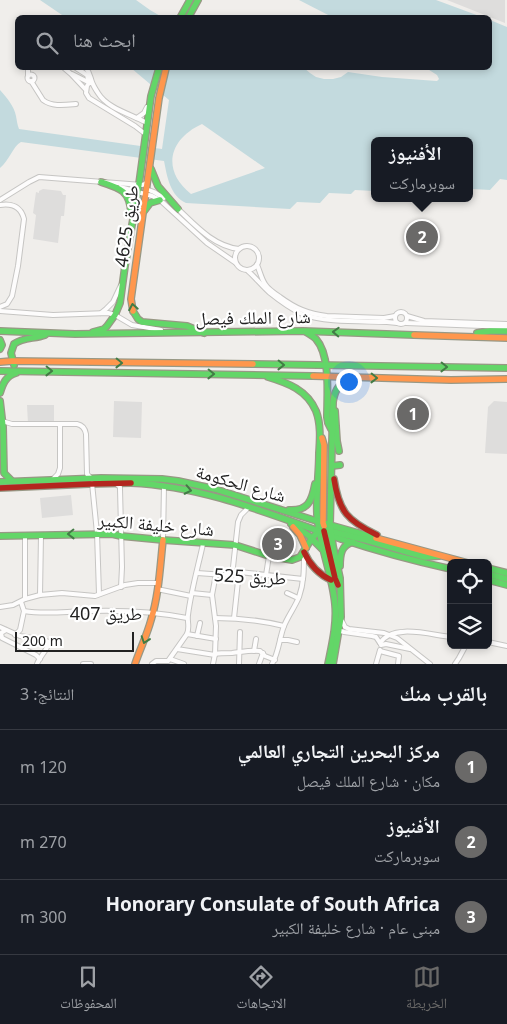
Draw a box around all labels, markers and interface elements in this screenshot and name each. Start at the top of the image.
search box [15,15,492,70]
text: ابحث هنا [73,27,136,53]
icon: search [33,29,61,57]
popup [371,137,473,202]
text: الأفنيوز [389,140,442,166]
text: سوبرماركت [389,172,455,194]
street label: طريق 4625 [108,183,144,269]
pin: 2 [406,218,438,256]
one-way arrow [128,302,138,311]
street label: شارع الملك فيصل [195,304,311,330]
one-way arrow [332,327,340,337]
one-way arrow [115,357,123,368]
one-way arrow [277,359,285,370]
one-way arrow [440,362,448,372]
one-way arrow [45,366,53,377]
one-way arrow [207,369,215,380]
your location [336,369,362,395]
one-way arrow [370,373,378,384]
pin: 1 [397,395,429,433]
street label: شارع الحكومة [193,459,289,507]
one-way arrow [184,484,193,495]
street label: شارع خليفة الكبير [96,507,215,541]
pin: 3 [262,525,294,563]
one-way arrow [67,529,75,539]
map controls [447,559,492,649]
button: locate [447,559,492,604]
street label: طريق 525 [213,562,287,590]
street label: طريق 407 [70,601,142,625]
button: layers [447,604,492,649]
scale bar [15,629,134,652]
text: 200 m [22,631,63,650]
one-way arrow [140,635,150,643]
text: بالقرب منك [400,679,487,707]
text: النتائج: 3 [20,683,74,705]
text: مركز البحرين التجاري العالمي [238,738,440,764]
text: 120 m [20,756,67,778]
text: 1 [466,756,476,778]
text: مكان · شارع الملك فيصل [297,770,440,792]
text: الأفنيوز [387,813,440,839]
text: 270 m [20,831,67,853]
text: 2 [466,831,476,853]
text: سوبرماركت [374,845,440,867]
text: Honorary Consulate of South Africa [105,891,440,917]
text: 300 m [20,906,67,928]
text: 3 [466,906,476,928]
text: مبنى عام · شارع خليفة الكبير [272,917,440,939]
tab: المحفوظات [60,963,117,1017]
tab: الاتجاهات [237,963,286,1017]
tab: الخريطة [406,963,447,1017]

